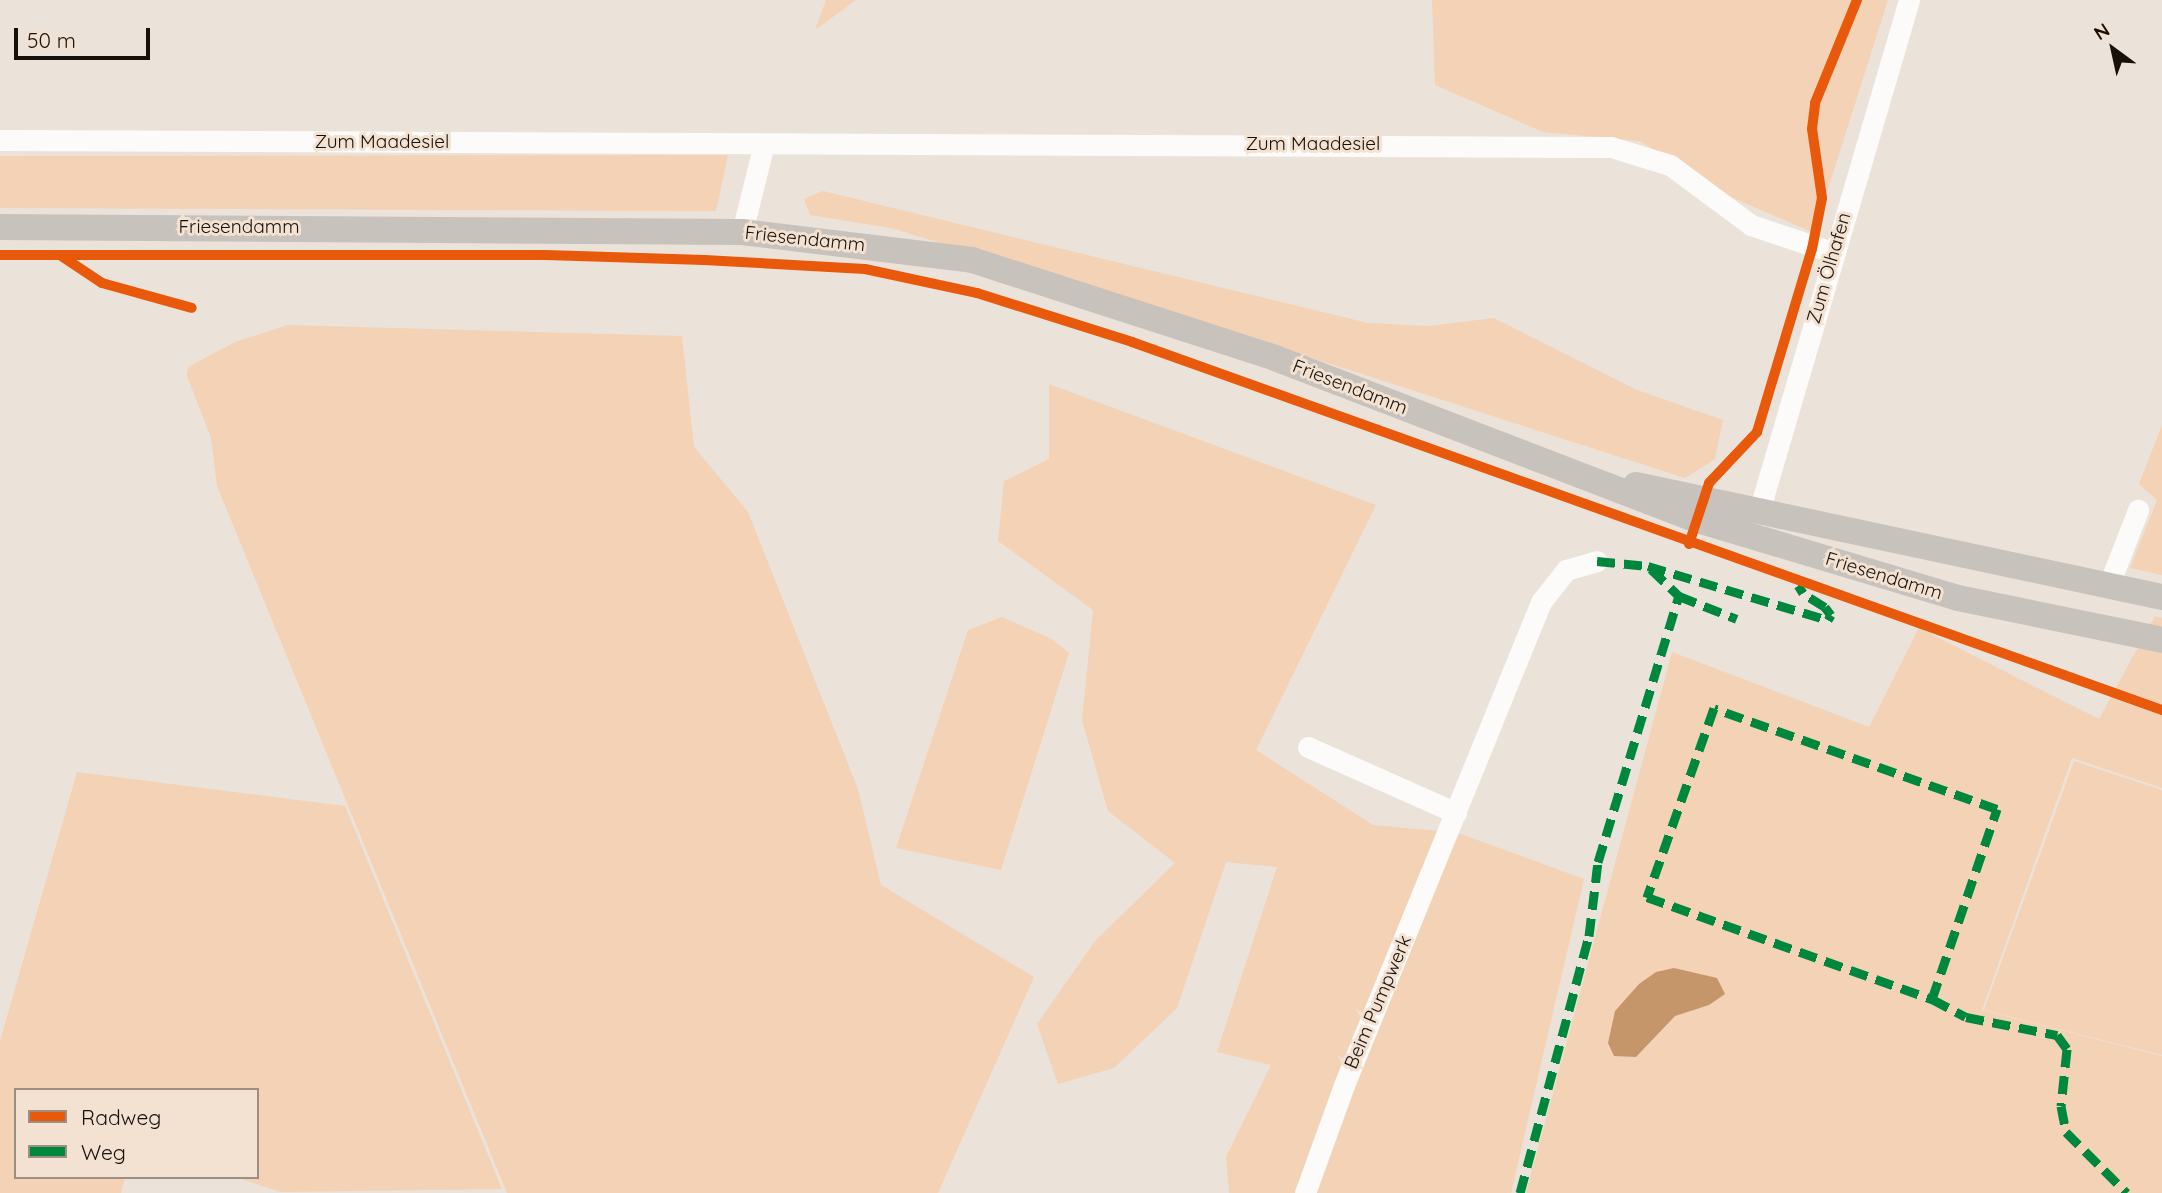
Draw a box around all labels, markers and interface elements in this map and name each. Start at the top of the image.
scale bar [18,14,154,58]
north arrow [2078,14,2148,84]
text: N [2089,18,2114,45]
text: 50 m [27,27,76,53]
street label: Zum Maadesiel [315,131,449,153]
street label: Zum Maadesiel [1246,133,1380,155]
street label: Zum Ölhafen [1802,210,1856,326]
street label: Friesendamm [178,216,300,238]
street label: Friesendamm [744,221,866,257]
street label: Friesendamm [1289,355,1411,419]
street label: Friesendamm [1823,547,1945,605]
street label: Beim Pumpwerk [1340,932,1416,1072]
legend [14,1088,259,1179]
text: Radweg [81,1104,161,1130]
text: Weg [81,1139,126,1165]

